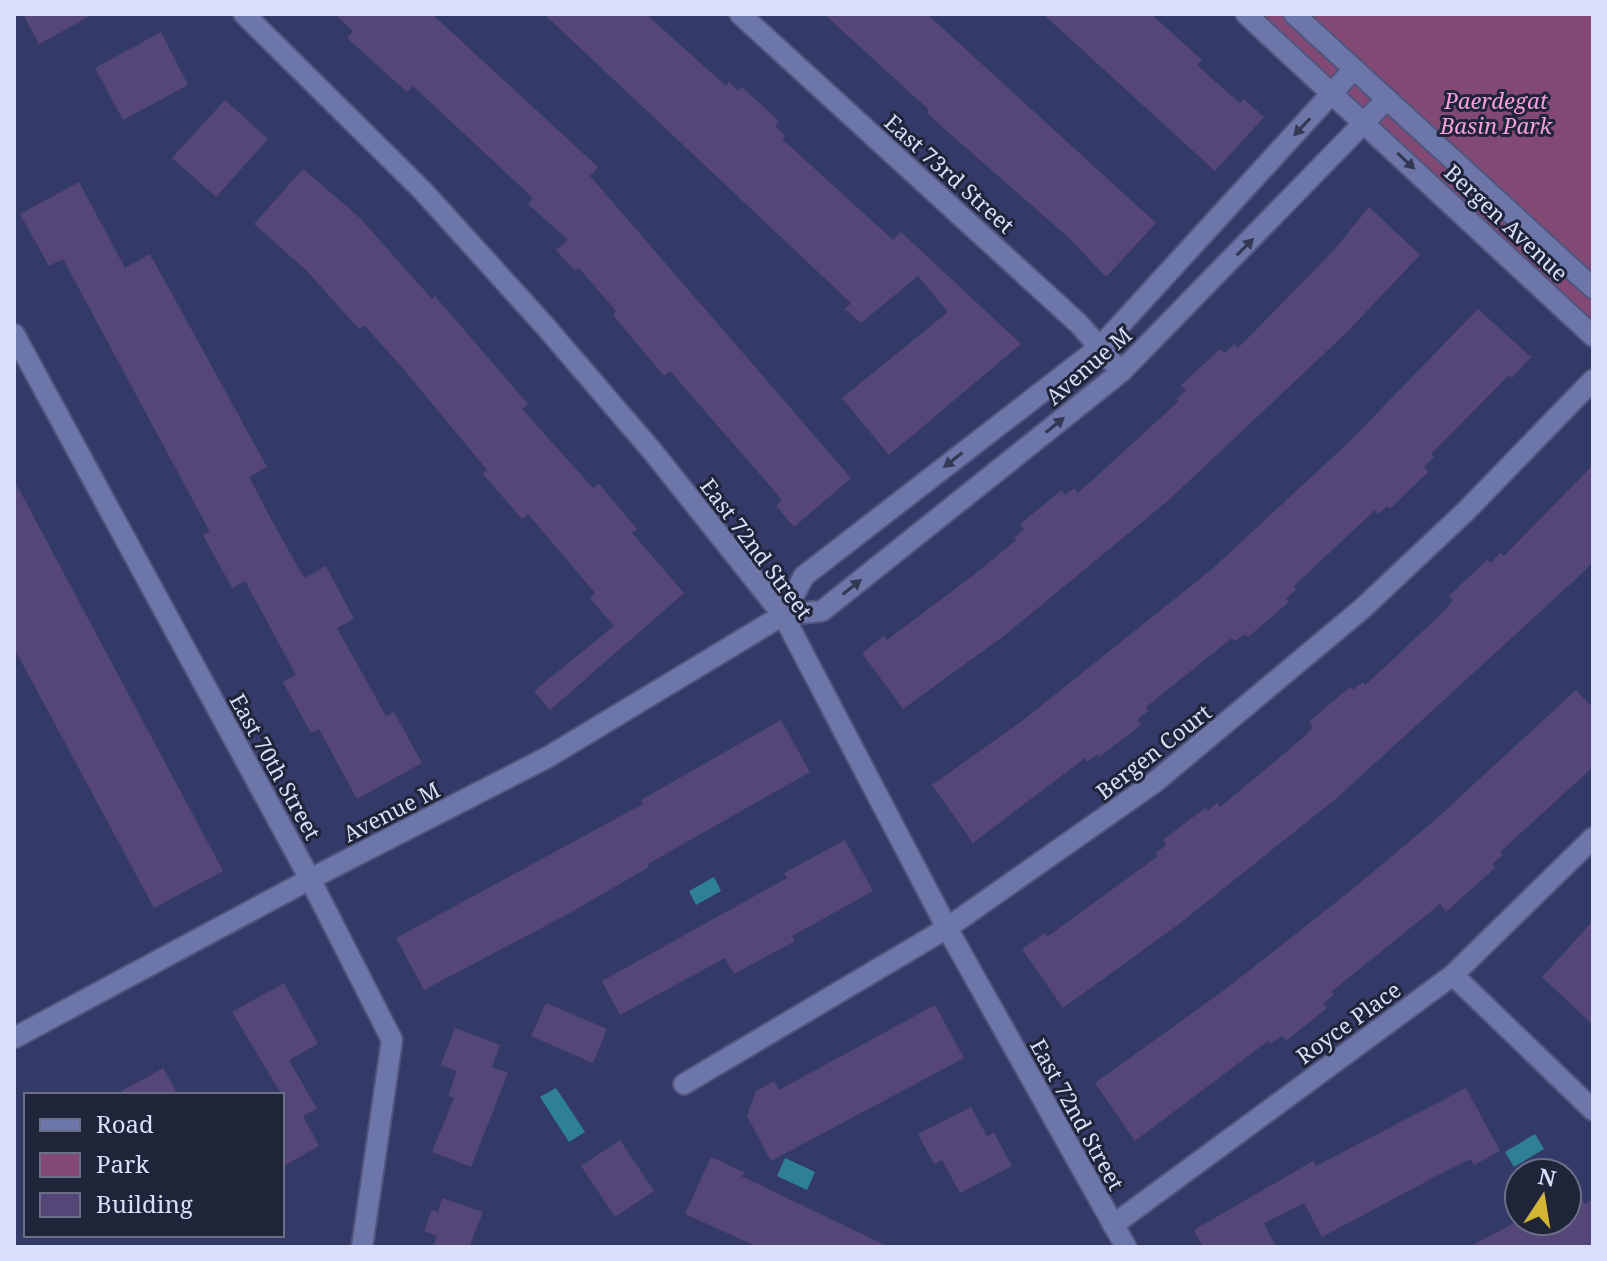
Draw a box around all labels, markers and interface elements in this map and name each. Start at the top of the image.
park label: Paerdegat Basin Park [1439,85,1554,140]
street label: East 73rd Street [879,107,1022,240]
one-way arrow [1294,118,1312,137]
one-way arrow [1397,152,1416,170]
street label: Bergen Avenue [1439,157,1575,287]
one-way arrow [1235,238,1254,257]
street label: Avenue M [1039,319,1137,411]
one-way arrow [1045,417,1065,433]
one-way arrow [943,452,963,468]
street label: East 72nd Street [694,472,820,625]
one-way arrow [842,579,862,596]
street label: East 70th Street [223,688,329,845]
street label: Bergen Court [1089,696,1217,805]
street label: Avenue M [337,774,445,848]
street label: Royce Place [1290,974,1406,1070]
street label: East 72nd Street [1024,1033,1132,1195]
legend [24,1093,284,1237]
text: Road [96,1107,154,1140]
text: Park [96,1147,150,1180]
north arrow [1503,1157,1583,1237]
text: N [1536,1160,1559,1193]
text: Building [96,1187,193,1220]

